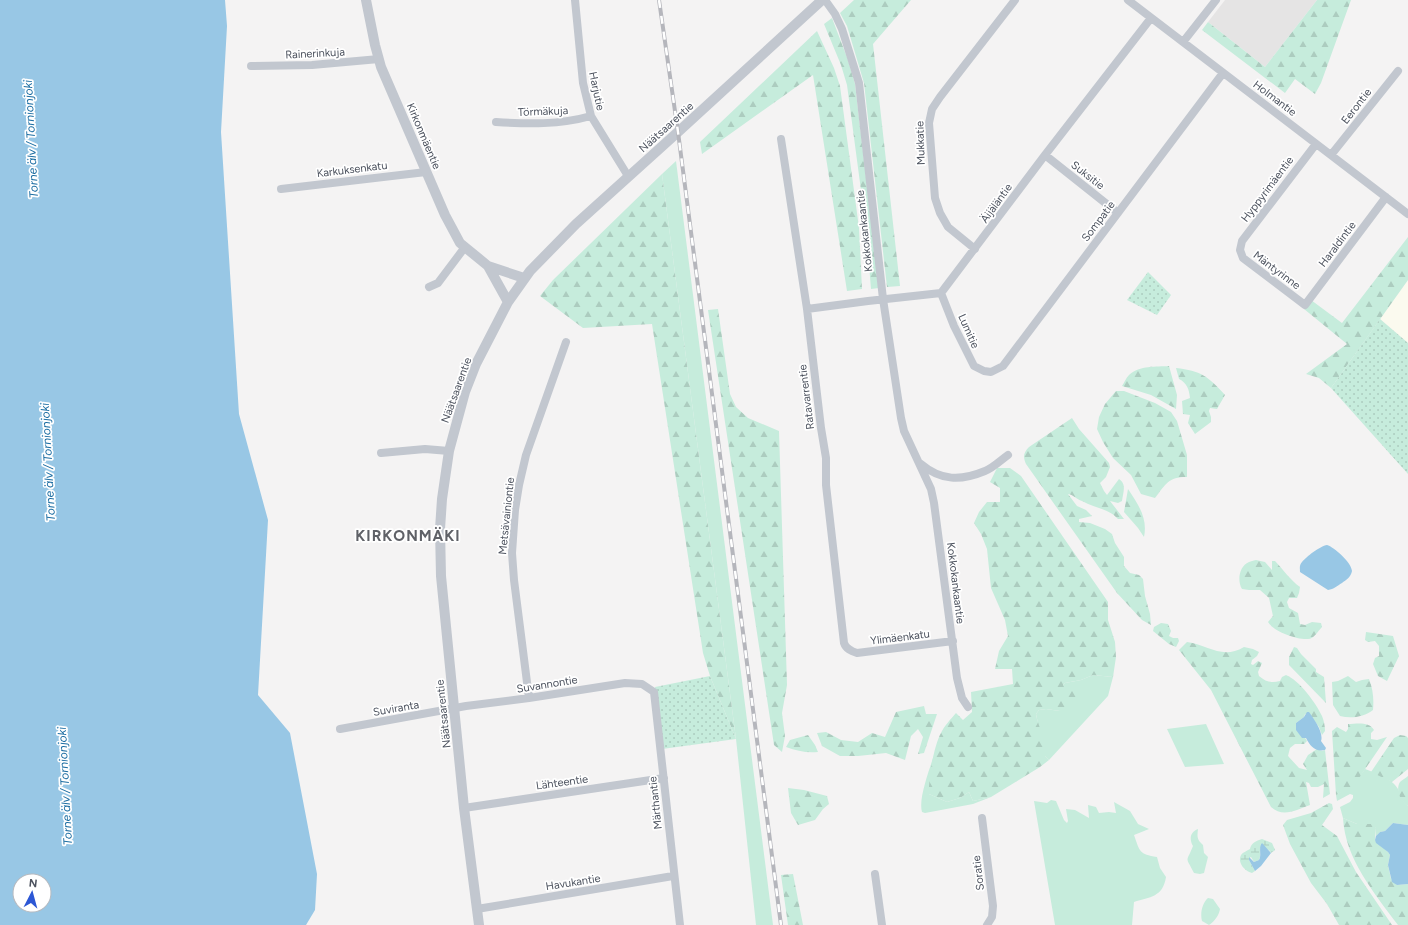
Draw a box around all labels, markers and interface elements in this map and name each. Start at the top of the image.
street label: Rainerinkuja [285,45,345,62]
street label: Harjutie [586,70,607,112]
street label: Holmantie [1250,78,1299,119]
water label: Torne älv / Tornionjoki [21,79,41,199]
street label: Eerontie [1339,86,1374,127]
street label: Näätsaarentie [636,100,696,155]
street label: Kirkonmäentie [404,101,443,171]
street label: Törmäkuja [518,104,568,119]
street label: Mukkatie [913,121,928,165]
street label: Hyppyrimäentie [1239,154,1296,225]
street label: Suksitie [1068,158,1107,192]
street label: Karkuksenkatu [316,159,388,180]
street label: Äijäläntie [978,181,1015,225]
street label: Kokkokankaantie [854,189,875,272]
street label: Sompatie [1079,198,1118,244]
street label: Haraldintie [1316,219,1359,270]
street label: Mäntyrinne [1251,248,1303,292]
street label: Lumitie [955,312,982,351]
street label: Näätsaarentie [439,356,474,425]
street label: Ratavarrentie [796,364,817,430]
water label: Torne älv / Tornionjoki [38,402,58,522]
street label: Metsävainiontie [496,477,517,555]
district label: KIRKONMÄKI [355,526,461,545]
street label: Kokkokankaantie [944,541,967,625]
street label: Ylimäenkatu [870,627,931,648]
street label: Suvannontie [516,673,579,696]
street label: Näätsaarentie [433,679,454,749]
street label: Suviranta [372,698,420,719]
water label: Torne älv / Tornionjoki [55,726,75,846]
street label: Lähteentie [535,772,589,793]
street label: Märthantie [646,776,665,830]
street label: Soratie [970,855,987,891]
street label: Havukantie [545,872,601,893]
north arrow [12,873,52,913]
text: N [28,877,38,890]

